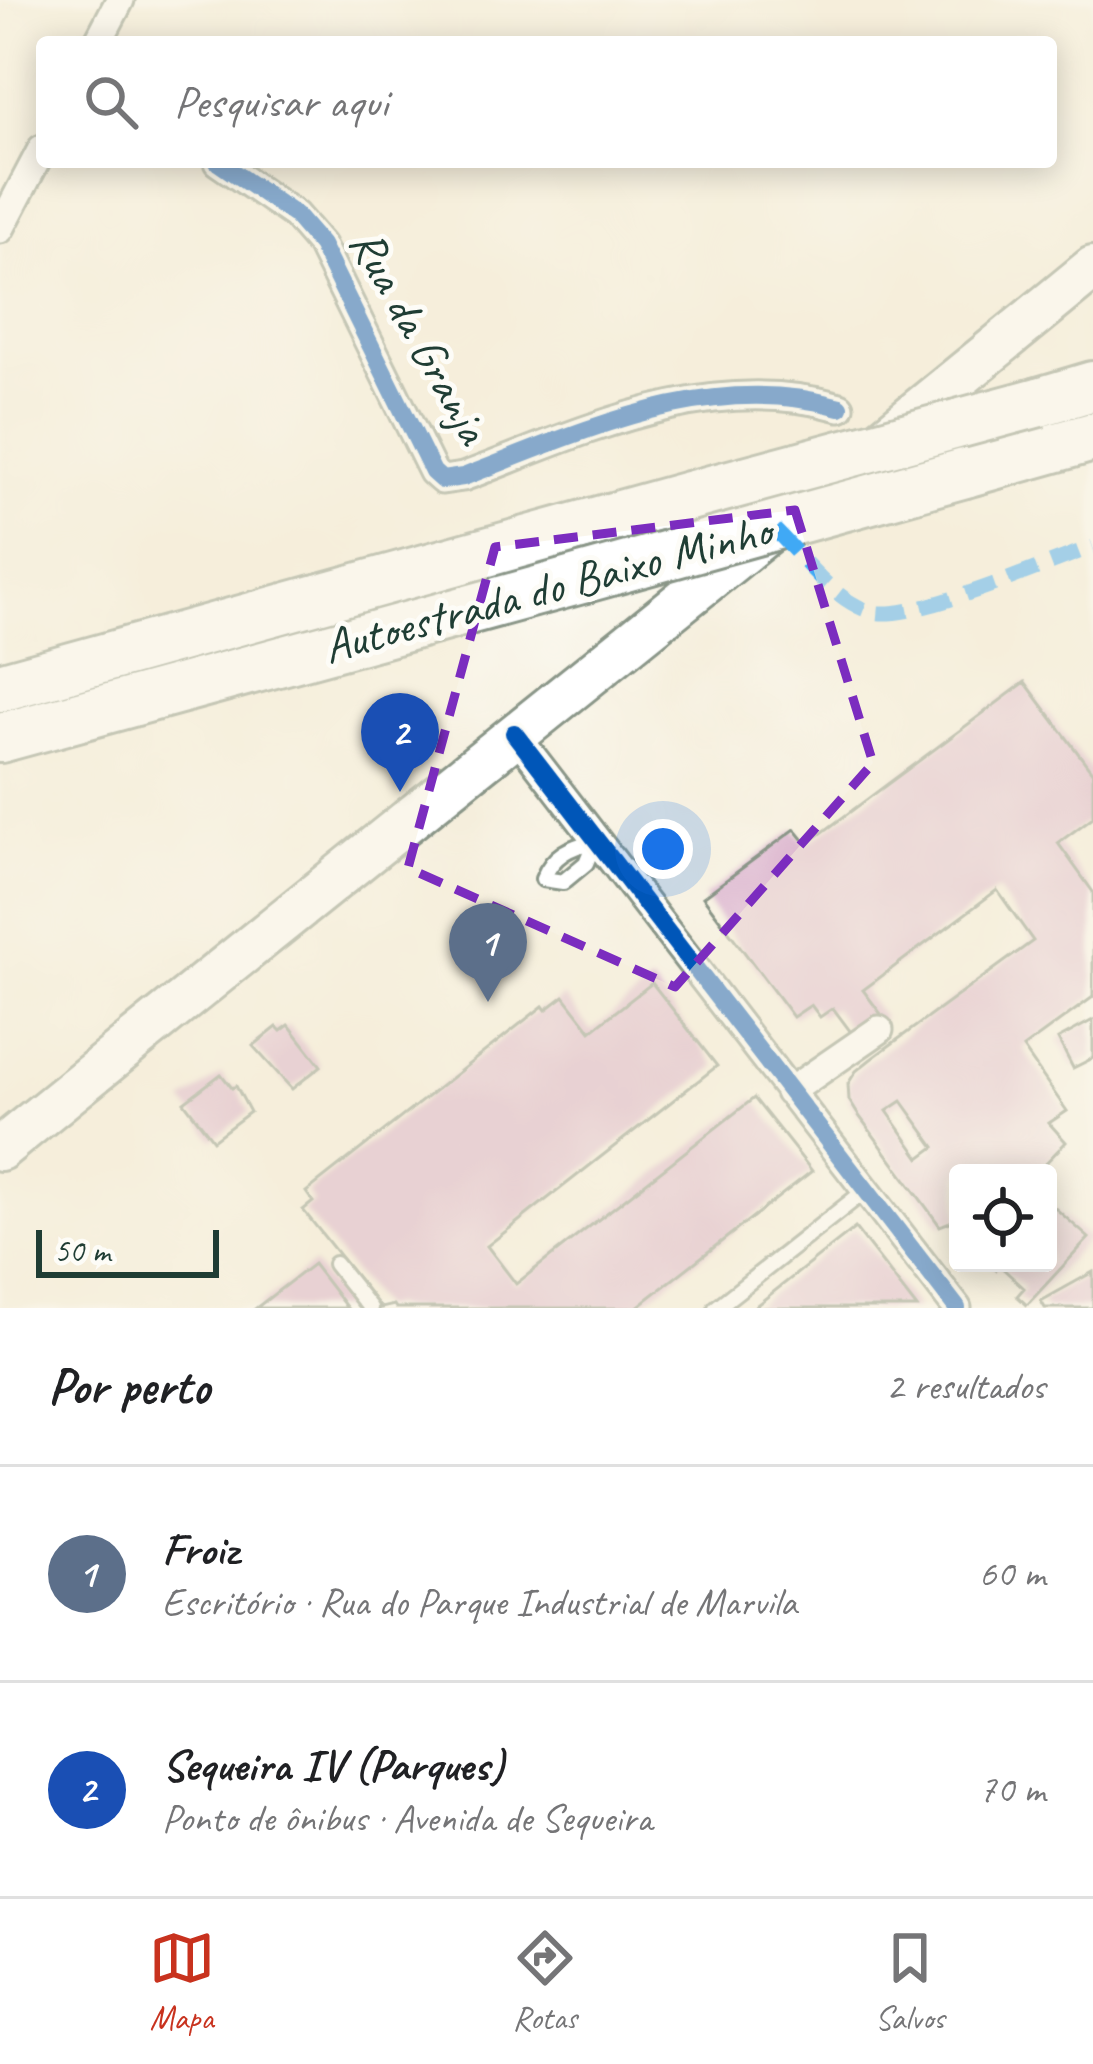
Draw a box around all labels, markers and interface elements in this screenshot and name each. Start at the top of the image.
search box [36,36,1057,168]
icon: search [78,69,144,135]
text: Pesquisar aqui [174,74,388,131]
street label: Rua da Granja [337,219,505,456]
street label: Autoestrada do Baixo Minho [317,498,782,677]
pin: 2 [361,693,439,792]
your location [633,819,693,879]
pin: 1 [449,903,527,1002]
map controls [949,1164,1057,1272]
button: locate [949,1164,1057,1272]
scale bar [36,1224,219,1277]
text: 50 m [54,1230,110,1272]
text: Por perto [48,1354,210,1418]
text: 2 resultados [886,1362,1045,1411]
text: Froiz [162,1521,238,1578]
text: 1 [78,1549,96,1598]
text: 60 m [979,1549,1045,1598]
text: Escritório · Rua do Parque Industrial de Marvila [162,1578,797,1627]
text: Sequeira IV (Parques) [162,1737,504,1794]
text: 2 [78,1765,96,1814]
text: 70 m [979,1765,1045,1814]
text: Ponto de ônibus · Avenida de Sequeira [162,1794,652,1843]
tab: Mapa [149,1925,215,2039]
tab: Rotas [512,1925,578,2039]
tab: Salvos [875,1925,944,2039]

